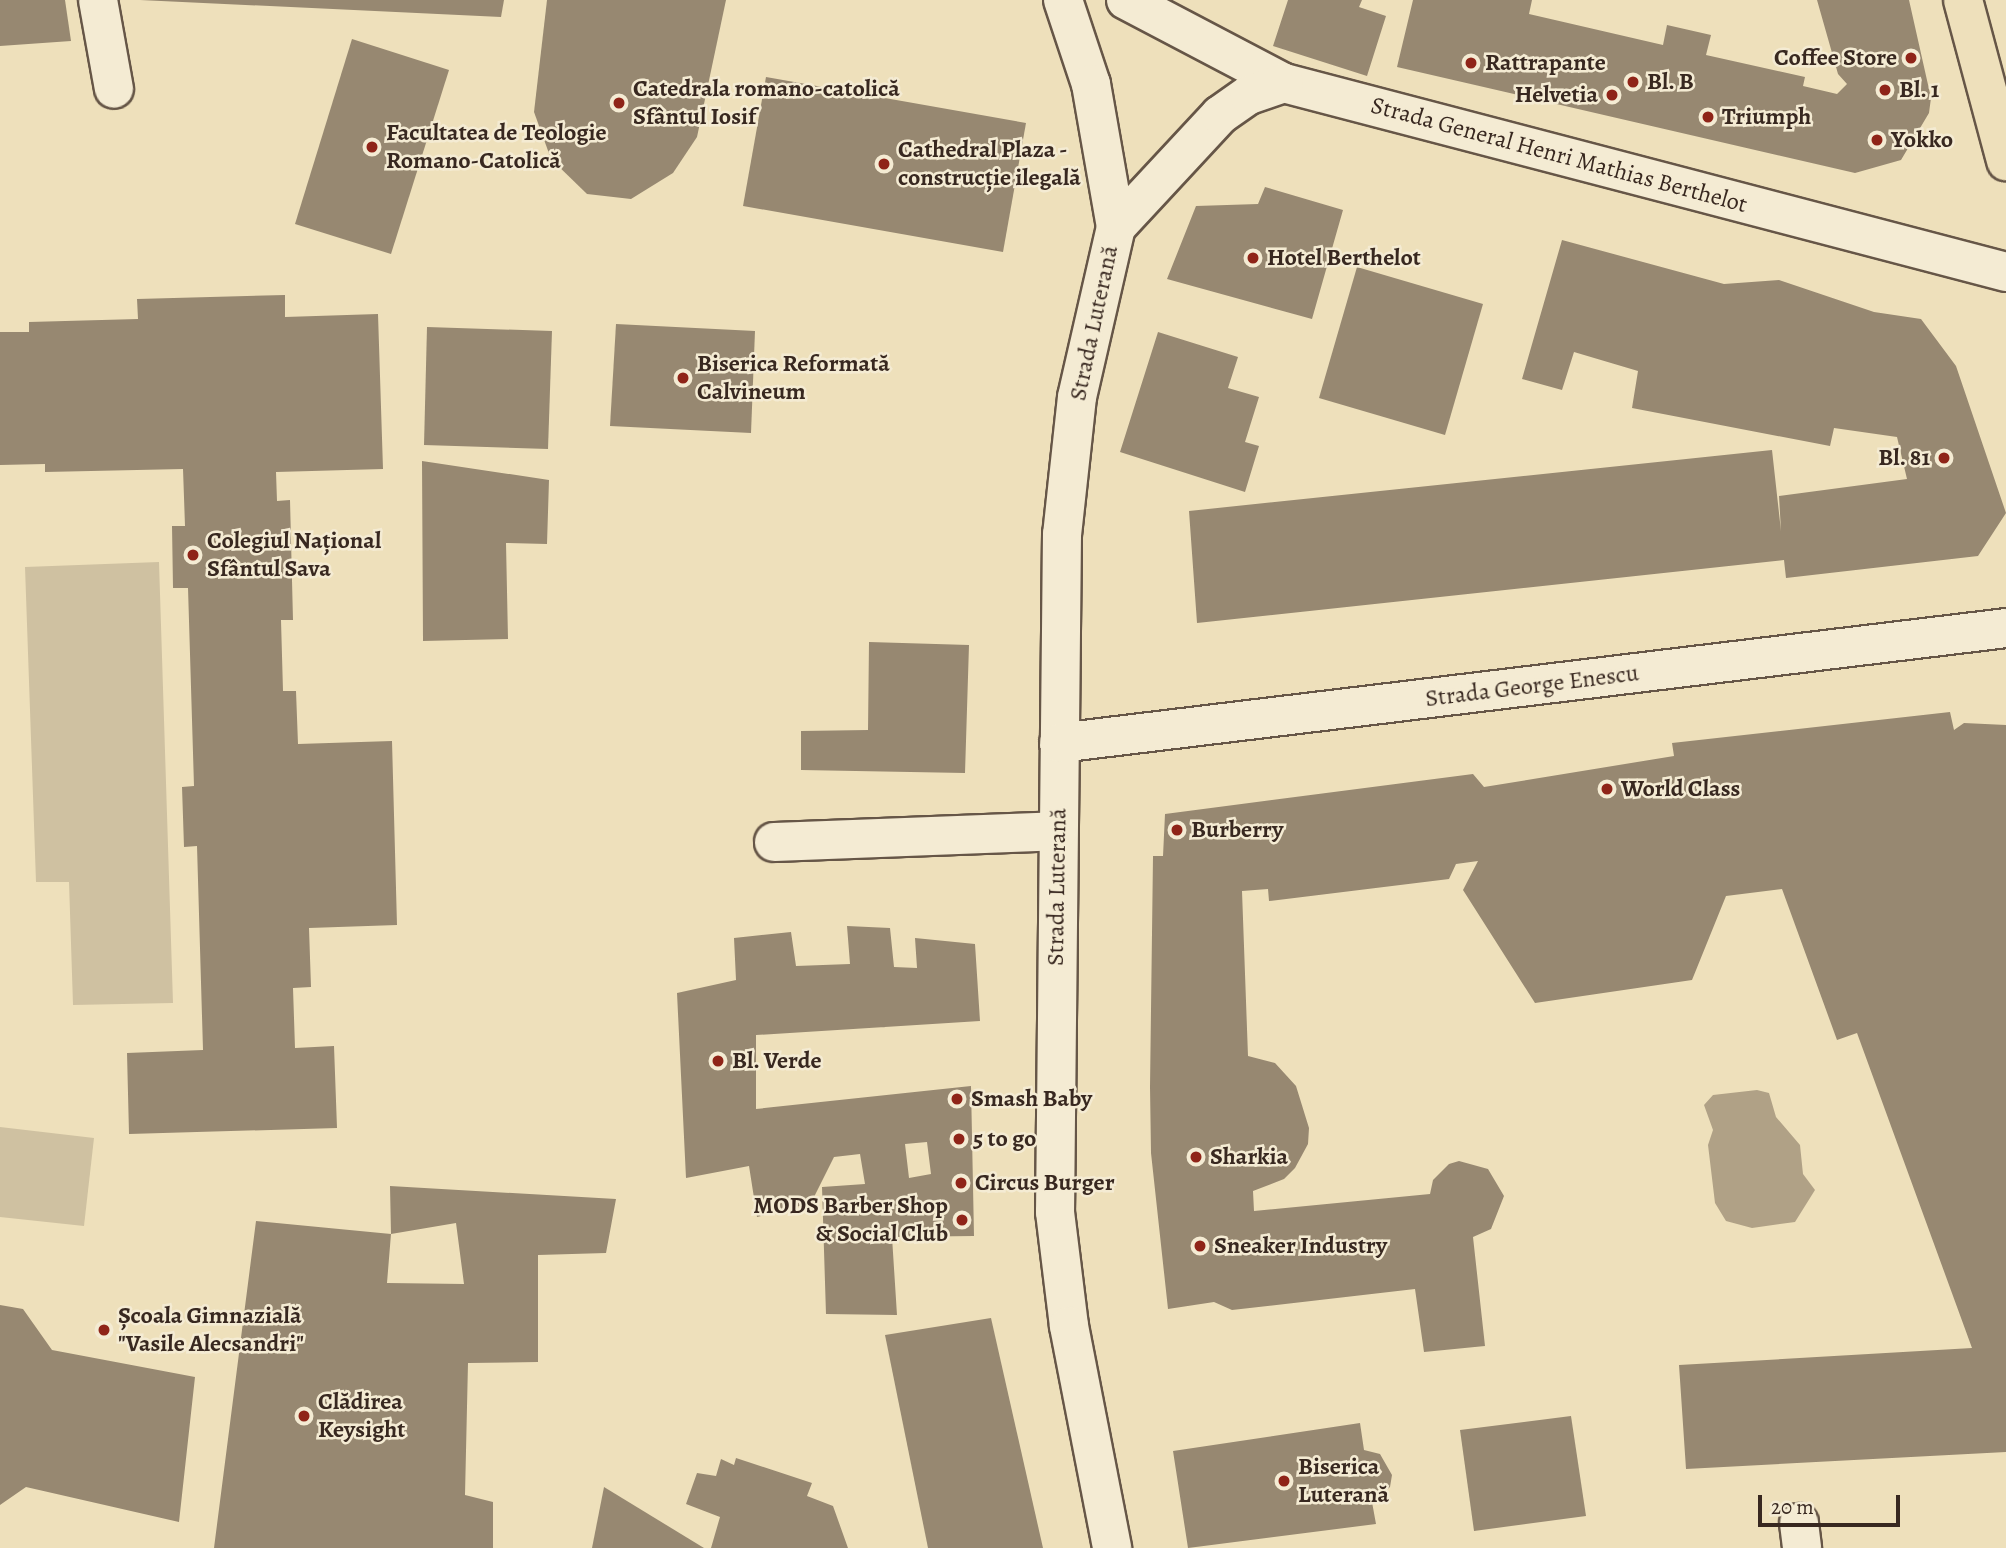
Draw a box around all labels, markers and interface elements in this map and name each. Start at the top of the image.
place label: Coffee Store [1774,44,1897,72]
place label: Rattrapante [1485,49,1606,77]
marker: Coffee Store [1903,50,1919,66]
marker: Rattrapante [1463,55,1479,71]
place label: Bl. B [1647,68,1694,96]
marker: Bl. B [1625,74,1641,90]
place label: Catedrala romano-catolică Sfântul Iosif [633,75,900,131]
place label: Bl. 1 [1899,76,1940,104]
place label: Helvetia [1515,81,1598,109]
marker: Bl. 1 [1877,82,1893,98]
marker: Helvetia [1604,87,1620,103]
street label: Strada General Henri Mathias Berthelot [1368,91,1750,219]
marker: Catedrala romano-catolică Sfântul Iosif [611,95,627,111]
place label: Triumph [1722,103,1811,131]
marker: Triumph [1700,109,1716,125]
place label: Facultatea de Teologie Romano-Catolică [386,119,607,175]
place label: Yokko [1891,126,1953,154]
marker: Yokko [1869,132,1885,148]
place label: Cathedral Plaza - construcție ilegală [898,136,1081,192]
marker: Facultatea de Teologie Romano-Catolică [364,139,380,155]
marker: Cathedral Plaza - construcție ilegală [876,156,892,172]
street label: Strada Luterană [1064,243,1124,403]
place label: Hotel Berthelot [1267,244,1421,272]
marker: Hotel Berthelot [1245,250,1261,266]
place label: Biserica Reformată Calvineum [697,350,890,406]
marker: Biserica Reformată Calvineum [675,370,691,386]
place label: Bl. 81 [1878,444,1930,472]
marker: Bl. 81 [1936,450,1952,466]
place label: Colegiul Național Sfântul Sava [207,527,381,583]
marker: Colegiul Național Sfântul Sava [185,547,201,563]
street label: Strada George Enescu [1424,659,1640,713]
place label: World Class [1621,775,1740,803]
marker: World Class [1599,781,1615,797]
street label: Strada Luterană [1041,808,1073,966]
place label: Burberry [1191,816,1283,844]
marker: Burberry [1169,822,1185,838]
place label: Bl. Verde [732,1047,822,1075]
marker: Bl. Verde [710,1053,726,1069]
place label: Smash Baby [971,1085,1092,1113]
marker: Smash Baby [949,1091,965,1107]
place label: 5 to go [973,1125,1036,1153]
marker: 5 to go [951,1131,967,1147]
place label: Sharkia [1210,1143,1288,1171]
marker: Sharkia [1188,1149,1204,1165]
place label: Circus Burger [975,1169,1115,1197]
marker: Circus Burger [953,1175,969,1191]
place label: MODS Barber Shop & Social Club [753,1192,948,1248]
marker: MODS Barber Shop & Social Club [954,1212,970,1228]
place label: Sneaker Industry [1214,1232,1387,1260]
marker: Sneaker Industry [1192,1238,1208,1254]
place label: Școala Gimnazială "Vasile Alecsandri" [118,1302,304,1358]
marker: Școala Gimnazială "Vasile Alecsandri" [96,1322,112,1338]
place label: Clădirea Keysight [318,1388,405,1444]
marker: Clădirea Keysight [296,1408,312,1424]
place label: Biserica Luterană [1298,1453,1389,1509]
marker: Biserica Luterană [1276,1473,1292,1489]
scale bar [1761,1482,1903,1526]
text: 20 m [1771,1493,1814,1521]

